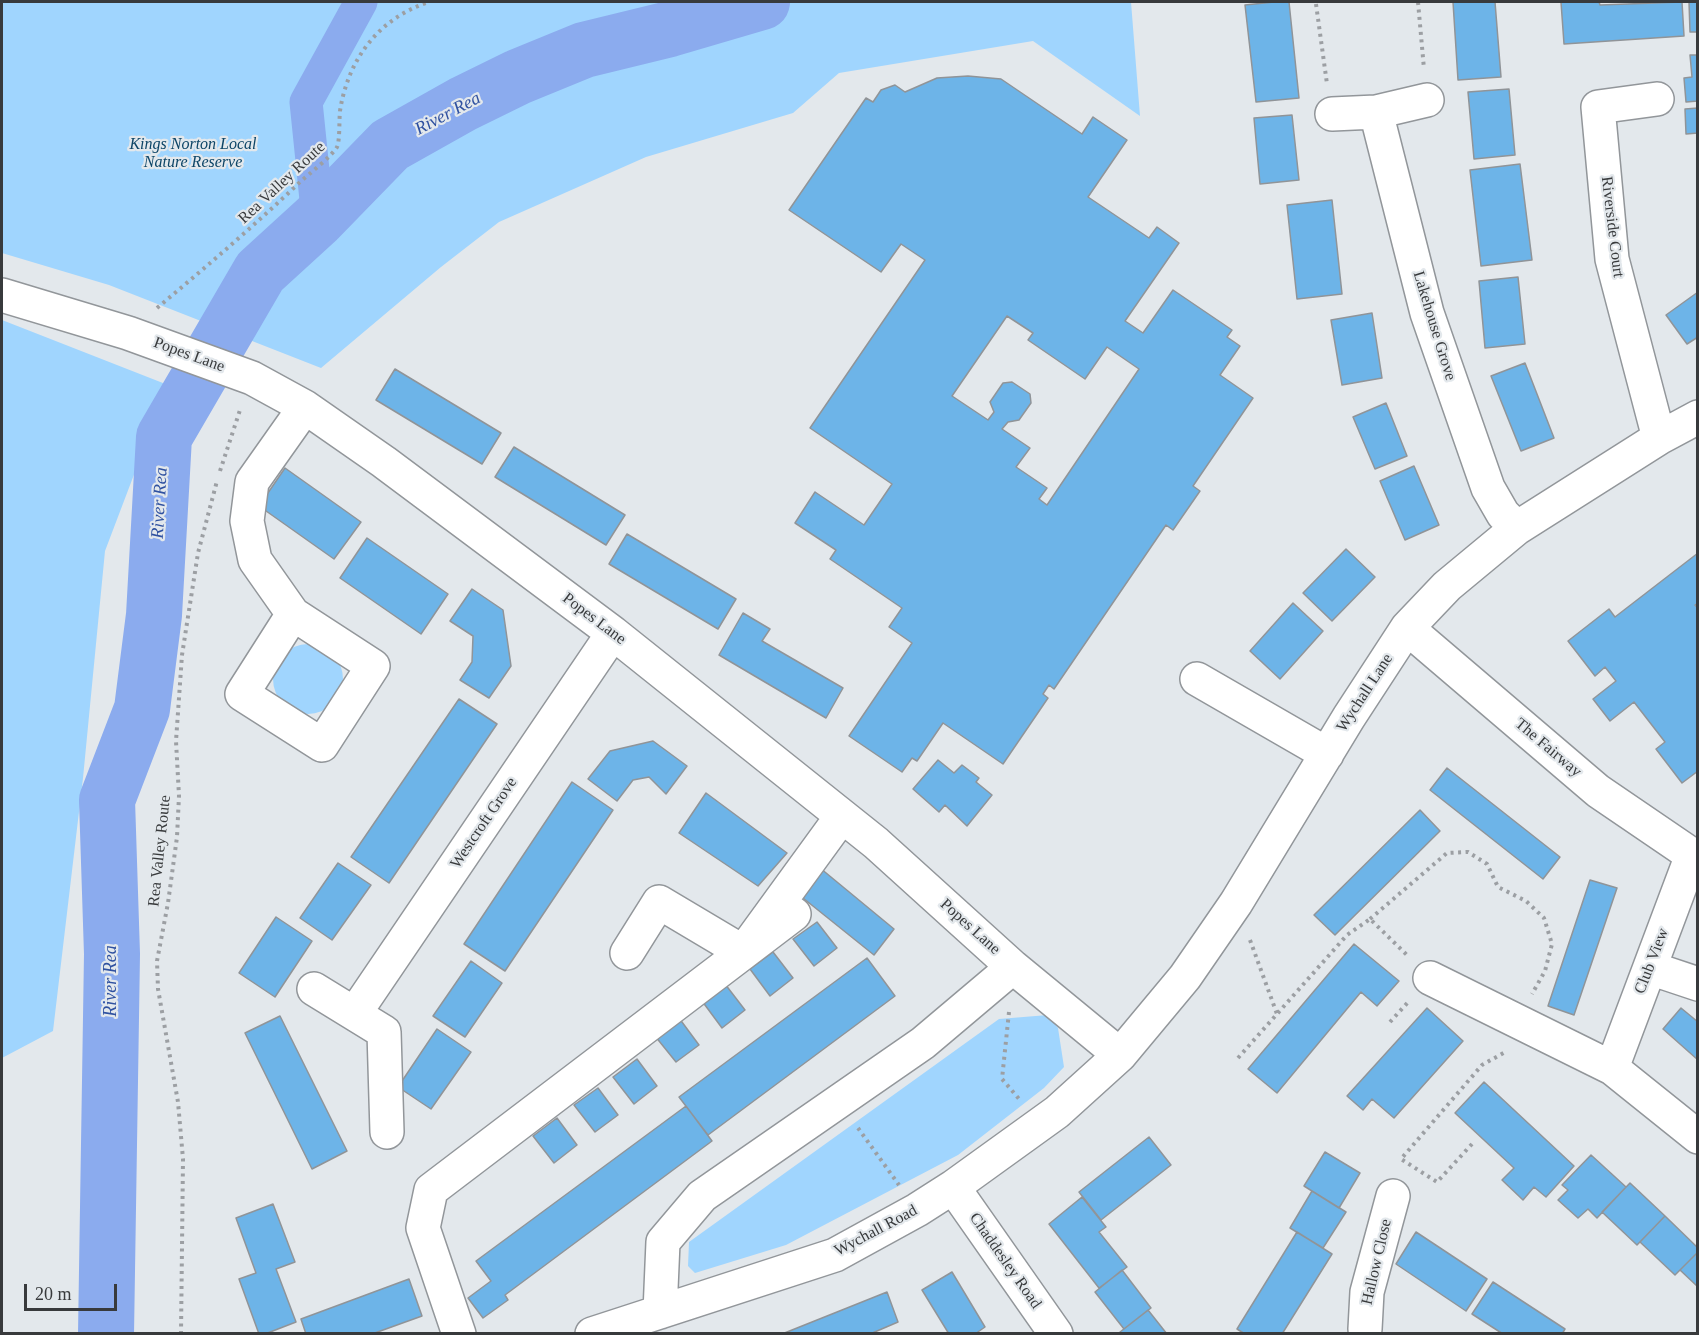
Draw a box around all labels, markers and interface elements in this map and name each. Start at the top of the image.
water label: River Rea [411,88,485,140]
park label: Kings Norton Local Nature Reserve [129,135,257,173]
street label: Rea Valley Route [235,138,329,228]
street label: Riverside Court [1596,175,1628,279]
street label: Lakehouse Grove [1408,269,1460,383]
street label: Popes Lane [151,333,227,377]
water label: River Rea [147,467,173,539]
street label: Popes Lane [559,589,629,649]
street label: Wychall Lane [1333,650,1397,736]
street label: The Fairway [1511,715,1585,781]
street label: Westcroft Grove [446,774,522,872]
street label: Rea Valley Route [145,794,175,908]
street label: Popes Lane [936,895,1004,959]
street label: Club View [1631,925,1673,997]
water label: River Rea [100,945,122,1017]
street label: Wychall Road [831,1201,921,1261]
street label: Chaddesley Road [965,1209,1045,1313]
street label: Hallow Close [1358,1217,1396,1307]
scale bar [27,1272,120,1310]
text: 20 m [35,1284,72,1304]

